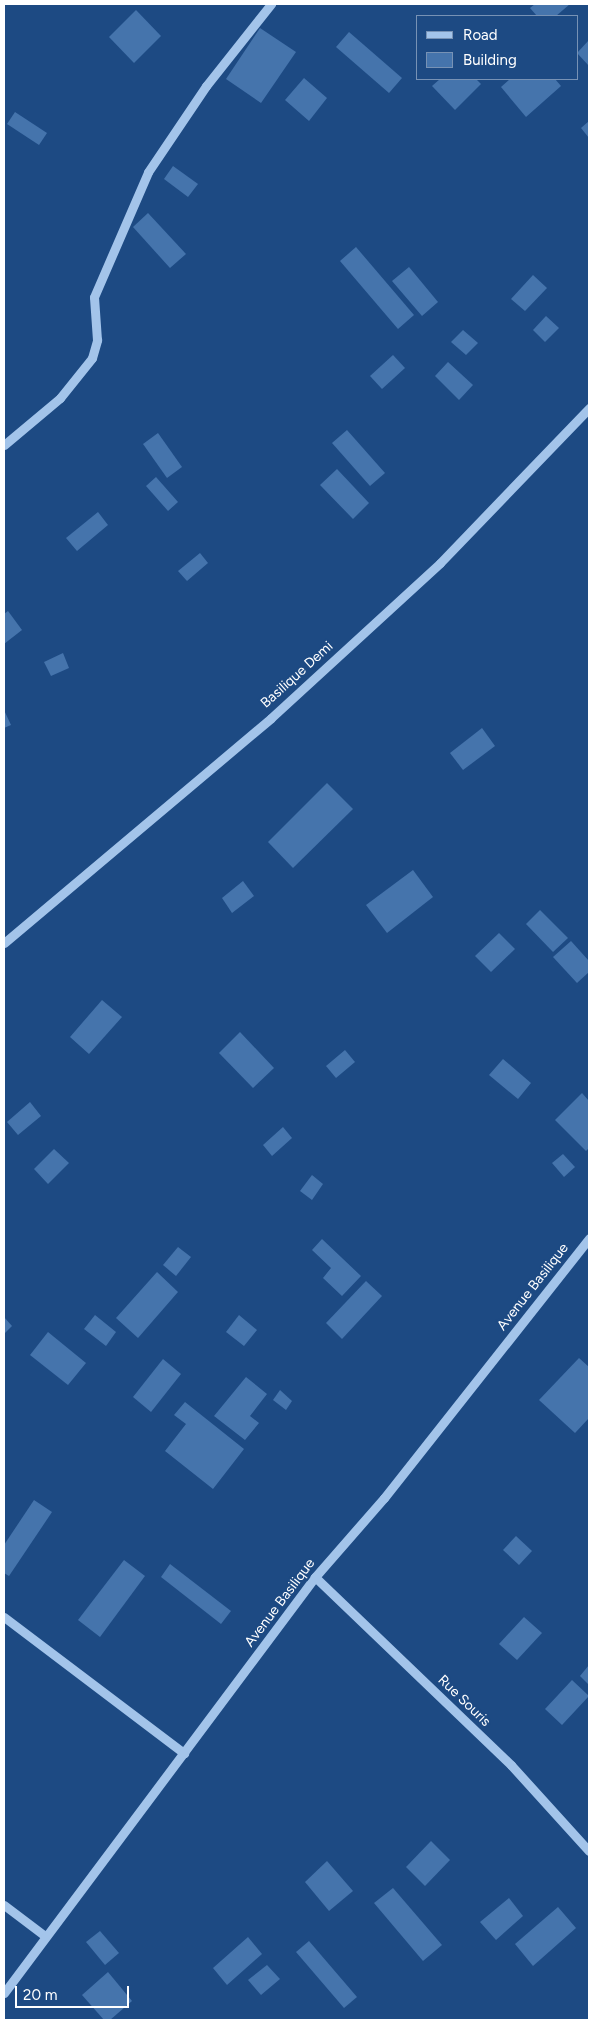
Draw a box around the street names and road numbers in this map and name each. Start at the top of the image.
street label: Basilique Demi [257,638,337,712]
street label: Avenue Basilique [494,1240,572,1334]
street label: Avenue Basilique [241,1556,319,1650]
street label: Rue Souris [434,1672,494,1730]

